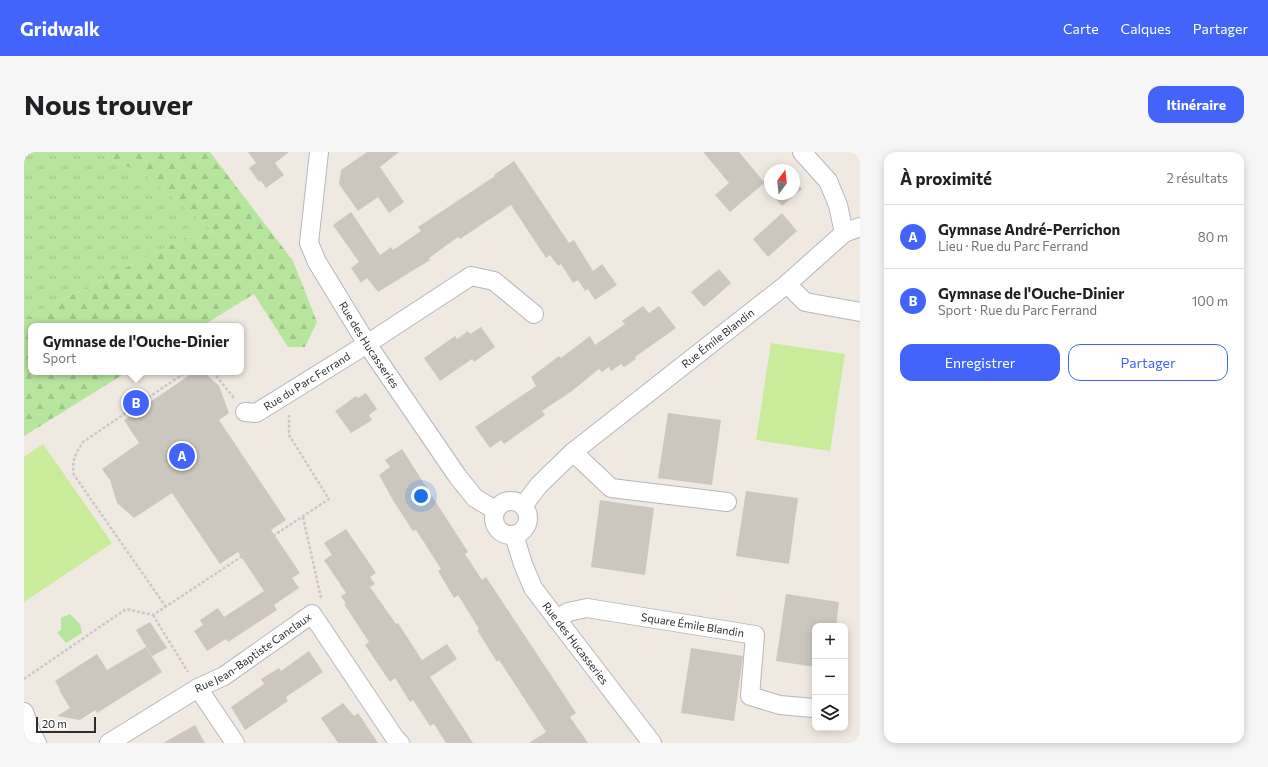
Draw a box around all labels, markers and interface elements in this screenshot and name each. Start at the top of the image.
text: Gridwalk [20,17,100,40]
text: Carte [1063,20,1099,37]
text: Calques [1121,20,1171,37]
text: Partager [1193,20,1248,37]
button: Itinéraire [1148,86,1244,123]
text: Nous trouver [24,87,193,121]
north arrow [764,164,800,200]
text: À proximité [900,168,992,189]
text: 2 résultats [1167,170,1228,186]
text: Gymnase André-Perrichon [938,220,1120,238]
text: A [908,229,918,245]
text: 80 m [1198,229,1228,245]
text: Lieu · Rue du Parc Ferrand [938,238,1088,254]
text: Gymnase de l'Ouche-Dinier [938,284,1124,302]
text: B [909,293,917,309]
text: 100 m [1192,293,1228,309]
street label: Rue des Hucasseries [337,299,402,390]
text: Sport · Rue du Parc Ferrand [938,302,1097,318]
street label: Rue Émile Blandin [679,305,756,370]
popup [28,323,244,375]
text: Gymnase de l'Ouche-Dinier [43,332,229,350]
button: Enregistrer [900,344,1060,381]
button: Partager [1068,344,1228,381]
street label: Rue du Parc Ferrand [261,349,352,413]
text: Sport [43,350,76,366]
pin: B [123,388,149,418]
pin: A [169,441,195,471]
your location [411,486,431,506]
street label: Rue des Hucasseries [540,599,611,687]
street label: Rue Jean-Baptiste Canclaux [192,610,314,695]
street label: Square Émile Blandin [640,610,745,639]
map controls [812,623,848,731]
button: + [812,623,848,659]
button: − [812,659,848,695]
button: layers [812,695,848,731]
scale bar [36,715,96,734]
text: 20 m [42,717,67,730]

